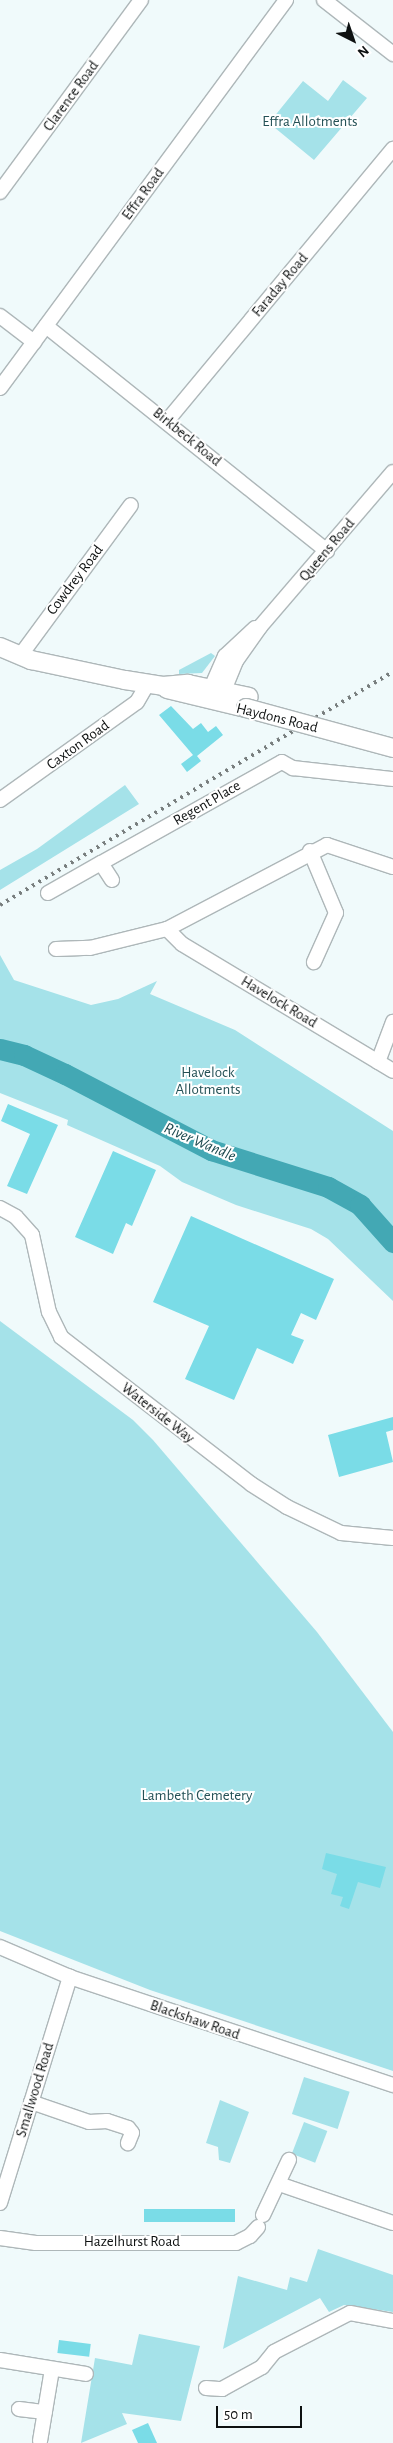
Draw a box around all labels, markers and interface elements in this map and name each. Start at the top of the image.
north arrow [328,15,378,65]
text: N [355,43,371,60]
street label: Clarence Road [39,57,103,135]
park label: Effra Allotments [262,113,358,131]
street label: Effra Road [118,164,168,224]
street label: Faraday Road [248,249,312,321]
street label: Birkbeck Road [149,404,225,470]
street label: Queens Road [295,515,359,585]
street label: Cowdrey Road [43,542,107,618]
street label: Haydons Road [234,699,320,737]
street label: Caxton Road [43,716,113,774]
street label: Regent Place [170,776,244,830]
street label: Havelock Road [238,972,320,1032]
park label: Havelock Allotments [175,1063,241,1098]
water label: River Wandle [161,1118,239,1166]
street label: Waterside Way [118,1379,198,1447]
park label: Lambeth Cemetery [142,1787,252,1805]
street label: Blackshaw Road [148,1996,242,2044]
street label: Smallwood Road [12,2041,58,2139]
street label: Hazelhurst Road [84,2233,180,2251]
scale bar [218,2396,304,2428]
text: 50 m [224,2407,253,2422]

